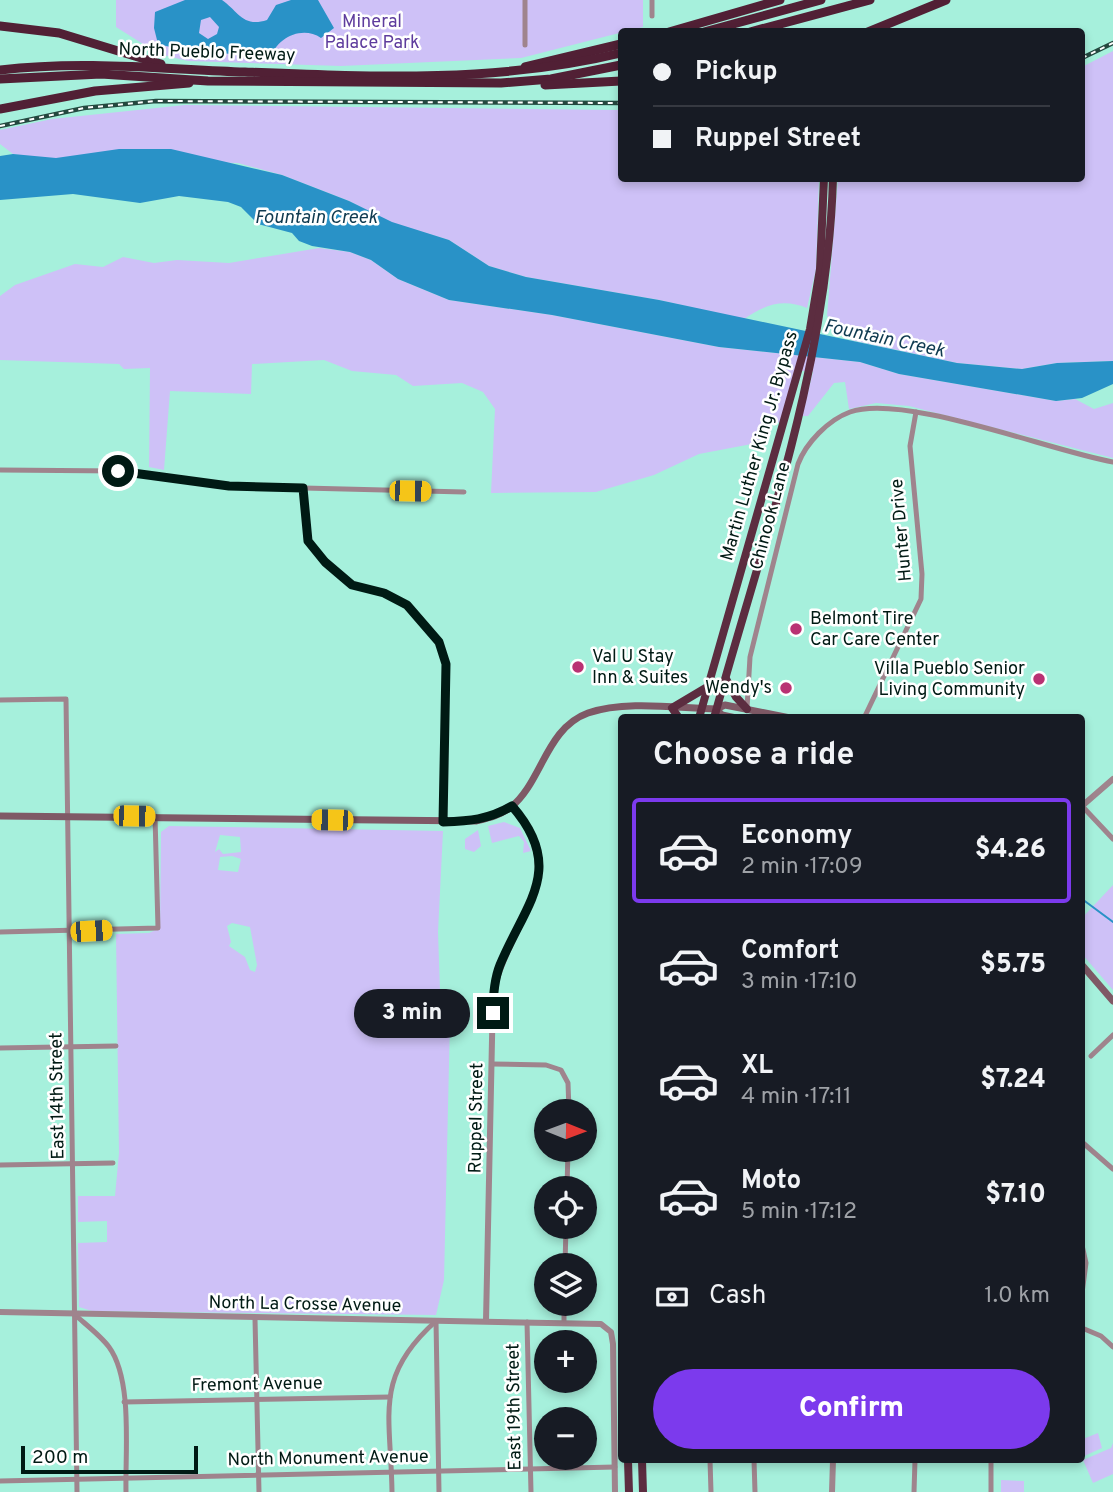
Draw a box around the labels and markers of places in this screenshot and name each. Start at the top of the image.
place label: Belmont Tire Car Care Center [810,608,939,652]
marker: Belmont Tire Car Care Center [788,621,804,637]
place label: Val U Stay Inn & Suites [592,646,688,690]
place label: Villa Pueblo Senior Living Community [874,658,1025,702]
marker: Val U Stay Inn & Suites [570,659,586,675]
marker: Villa Pueblo Senior Living Community [1031,671,1047,687]
place label: Wendy's [705,677,772,700]
marker: Wendy's [778,680,794,696]

